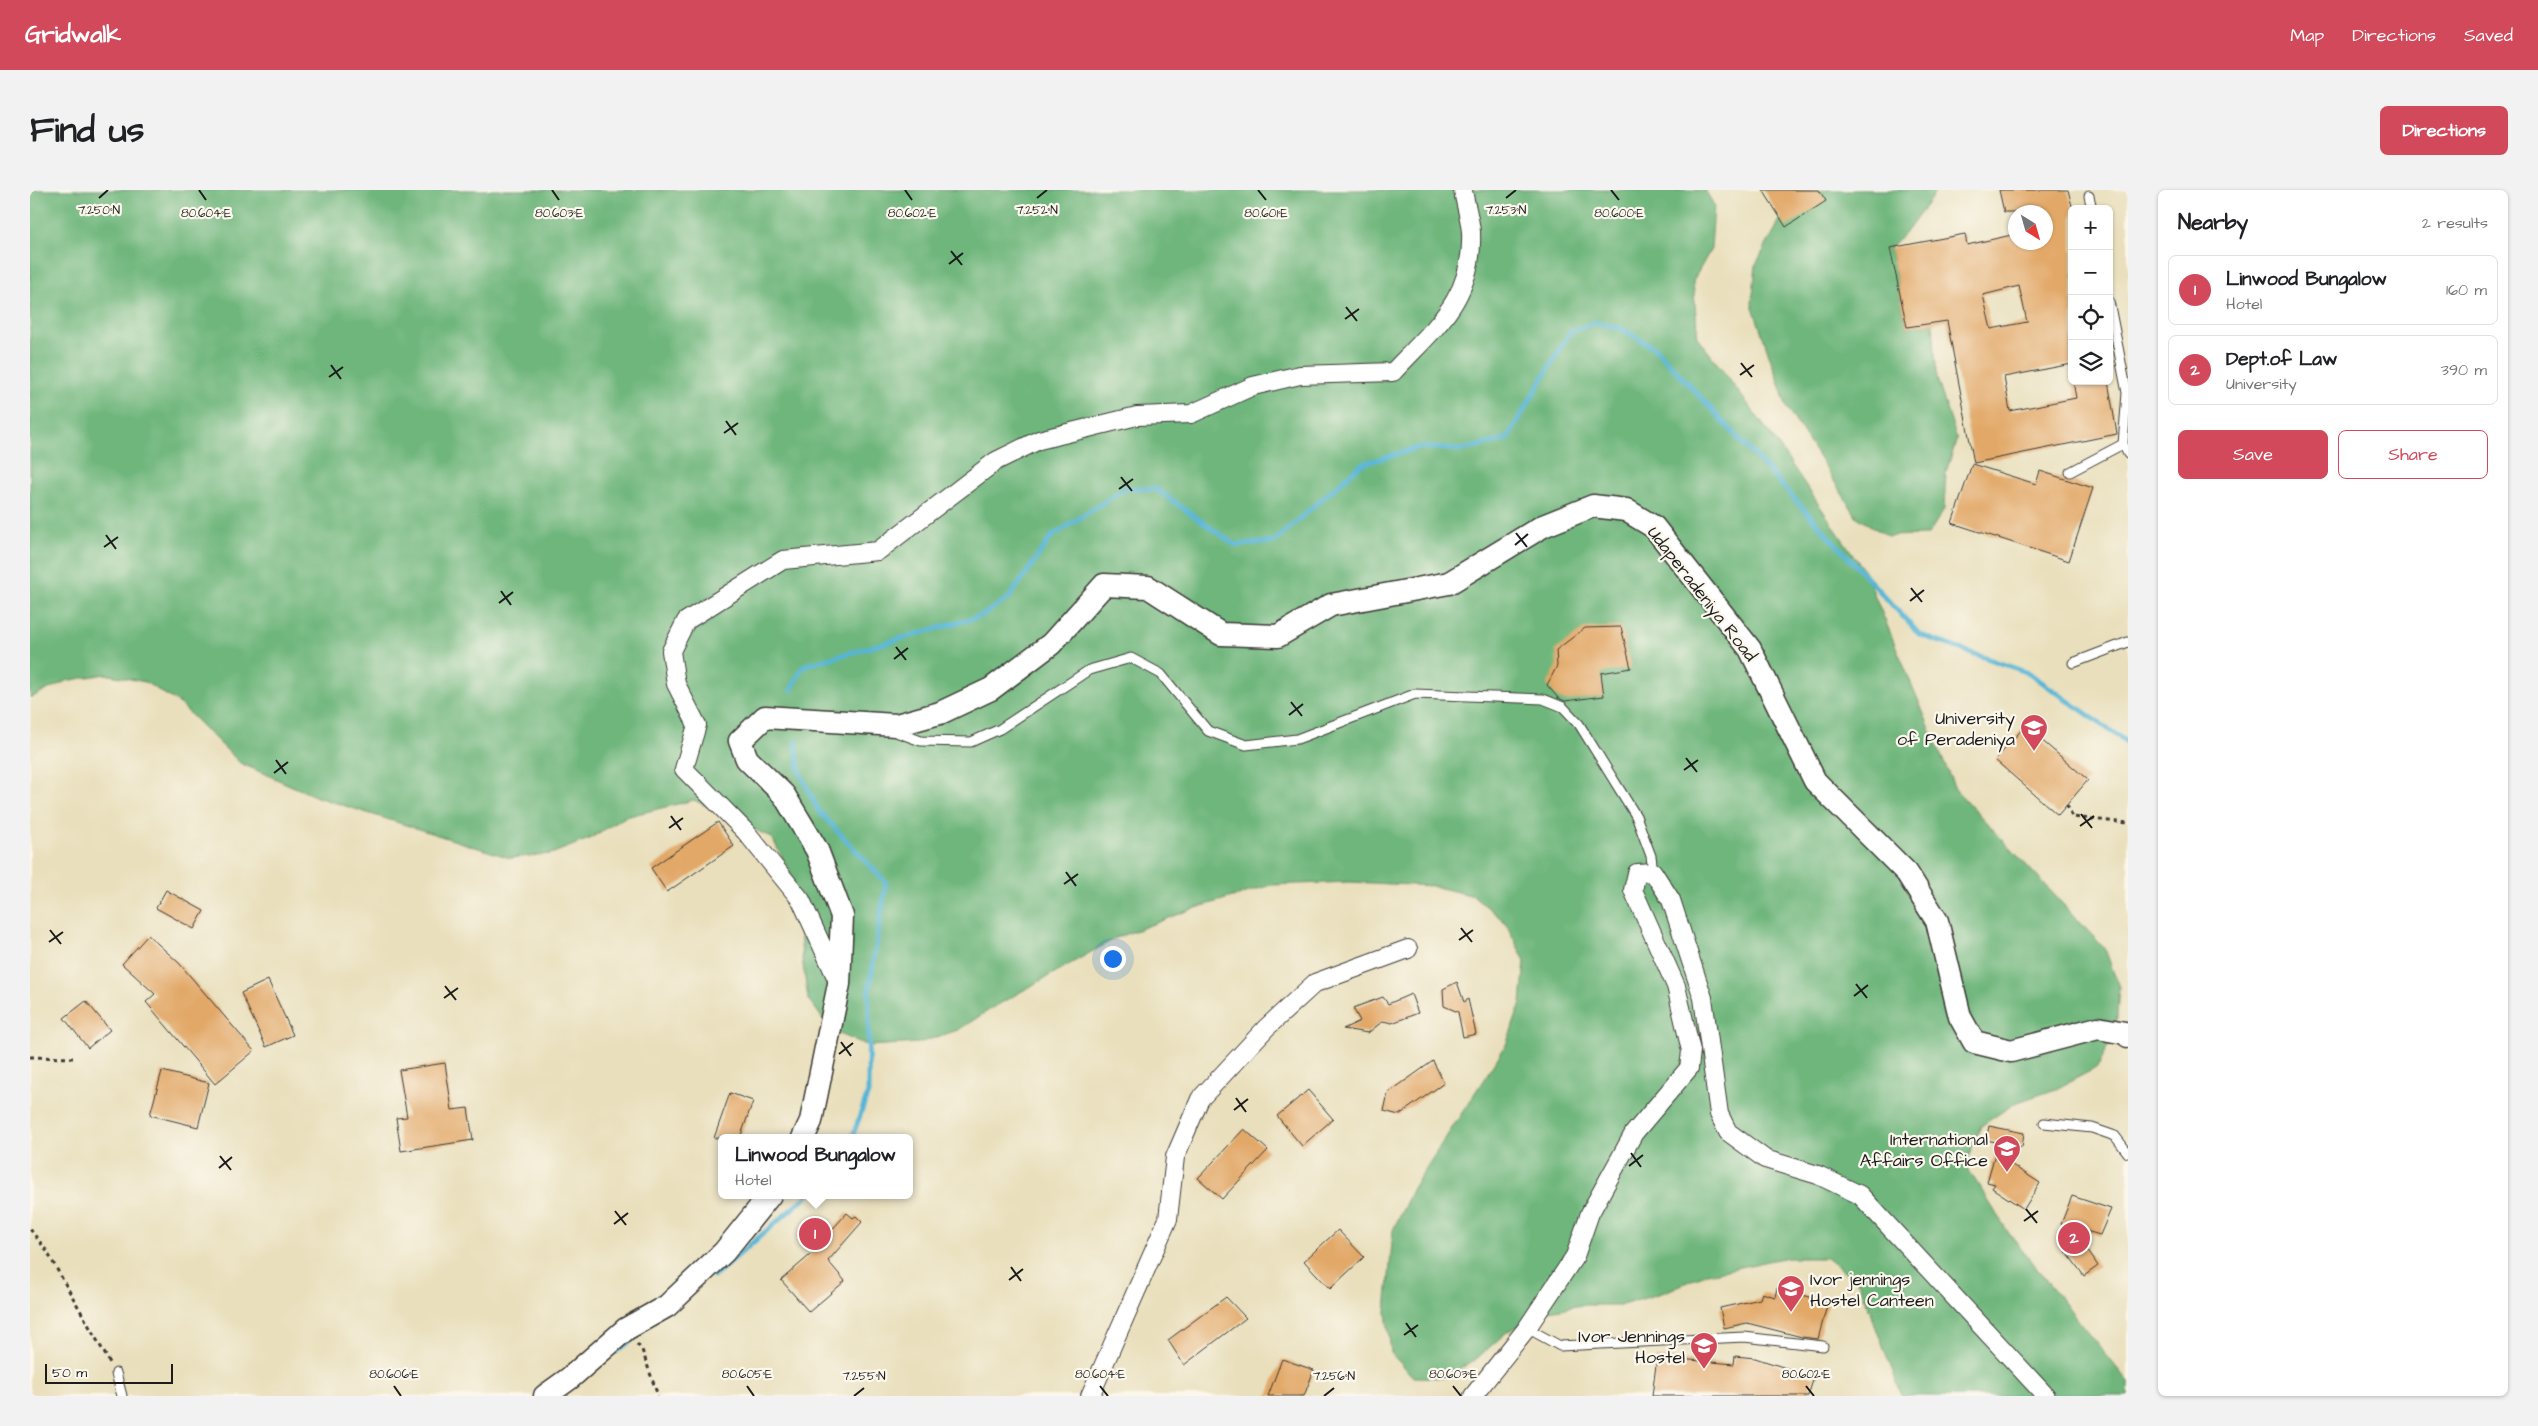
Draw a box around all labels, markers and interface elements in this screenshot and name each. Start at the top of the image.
text: Gridwalk [25,18,121,52]
text: Map [2290,23,2324,48]
text: Directions [2352,23,2436,48]
text: Saved [2464,23,2513,48]
text: Find us [30,106,144,155]
button: Directions [2380,106,2508,155]
text: 7.250°N [78,202,121,219]
text: 7.252°N [1016,202,1058,219]
text: 7.253°N [1486,202,1527,219]
text: 80.604°E [181,205,231,222]
text: 80.603°E [535,205,583,222]
text: 80.602°E [888,205,936,222]
text: 80.601°E [1244,205,1288,222]
text: 80.600°E [1594,205,1644,222]
north arrow [2008,205,2053,250]
map controls [2068,205,2113,385]
button: + [2068,205,2113,250]
text: Nearby [2178,208,2248,237]
text: 2 results [2422,212,2488,234]
button: − [2068,250,2113,295]
text: Linwood Bungalow [2226,266,2387,293]
text: 1 [2194,279,2196,301]
text: 160 m [2446,279,2487,301]
text: Hotel [2226,293,2262,315]
button: locate [2068,295,2113,340]
button: layers [2068,340,2113,385]
text: Dept.of Law [2226,346,2337,373]
text: 2 [2190,359,2200,381]
text: 390 m [2441,359,2487,381]
text: University [2226,373,2297,395]
button: Save [2178,430,2328,479]
button: Share [2338,430,2488,479]
street label: Udaperadeniya Road [1640,521,1763,668]
place label: University of Peradeniya [1897,706,2015,753]
school or university icon: University of Peradeniya [2019,713,2049,752]
your location [1100,946,1126,972]
place label: International Affairs Office [1860,1127,1988,1173]
popup [718,1134,913,1199]
school or university icon: International Affairs Office [1992,1134,2022,1173]
text: Linwood Bungalow [735,1142,896,1169]
text: Hotel [735,1169,771,1191]
pin: 1 [799,1215,831,1253]
pin: 2 [2058,1219,2090,1257]
place label: Ivor jennings Hostel Canteen [1810,1267,1934,1313]
school or university icon: Ivor jennings Hostel Canteen [1776,1274,1806,1313]
place label: Ivor Jennings Hostel [1578,1324,1685,1370]
school or university icon: Ivor Jennings Hostel [1689,1331,1719,1370]
scale bar [45,1361,172,1384]
text: 50 m [52,1363,87,1383]
text: 80.606°E [369,1366,419,1383]
text: 80.605°E [722,1366,772,1383]
text: 80.604°E [1075,1366,1125,1383]
text: 80.603°E [1429,1366,1477,1383]
text: 80.602°E [1782,1366,1830,1383]
text: 7.255°N [842,1368,886,1385]
text: 7.256°N [1313,1368,1356,1385]

